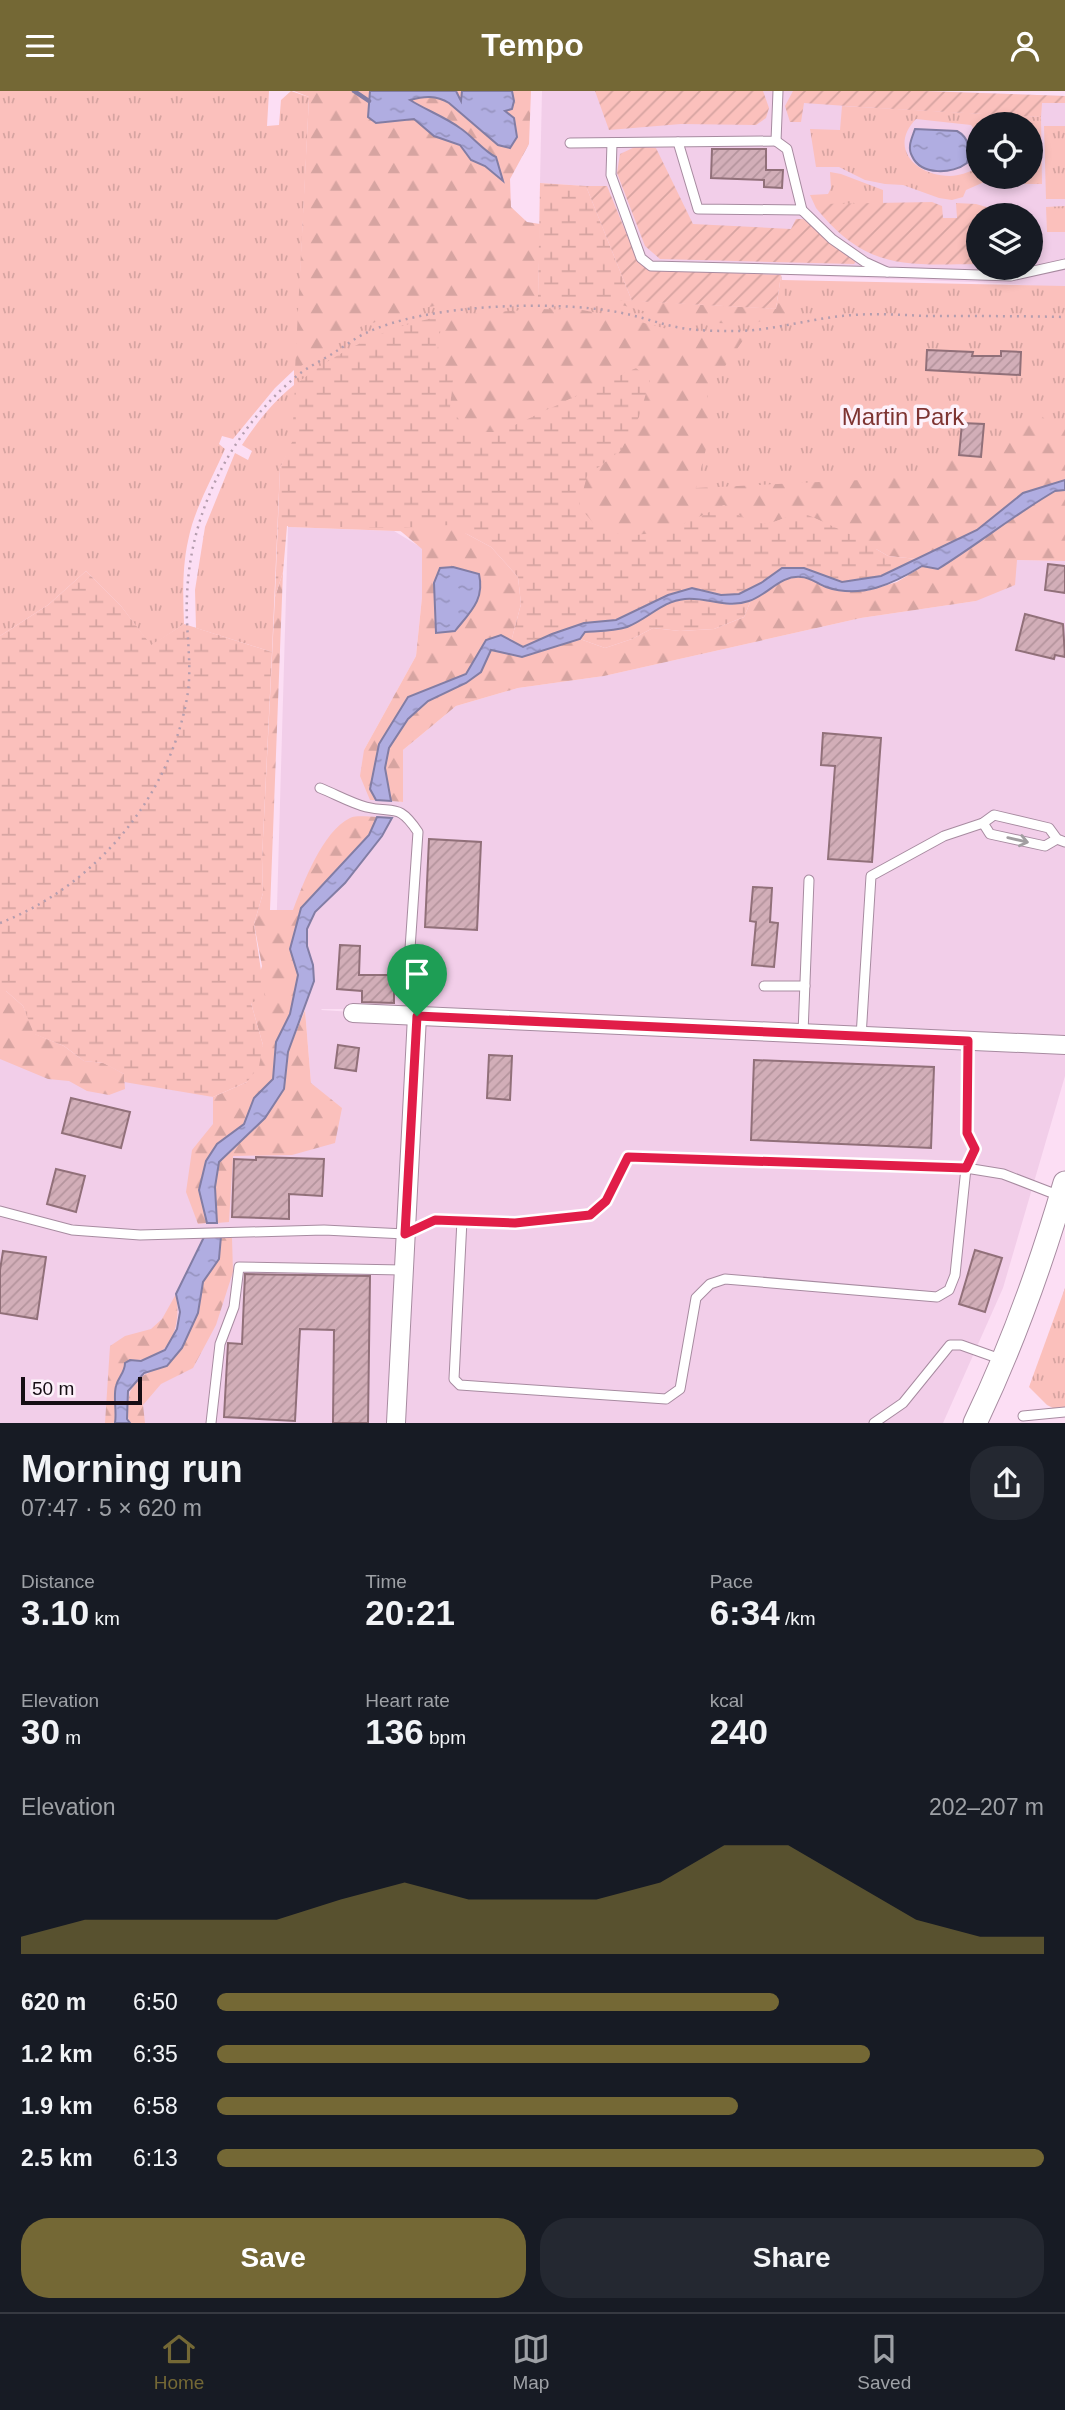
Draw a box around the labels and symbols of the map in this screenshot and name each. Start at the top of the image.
park label: Martin Park [842,403,965,430]
one-way arrow [1006,834,1029,848]
pin [387,944,447,1016]
scale bar [21,1374,142,1406]

